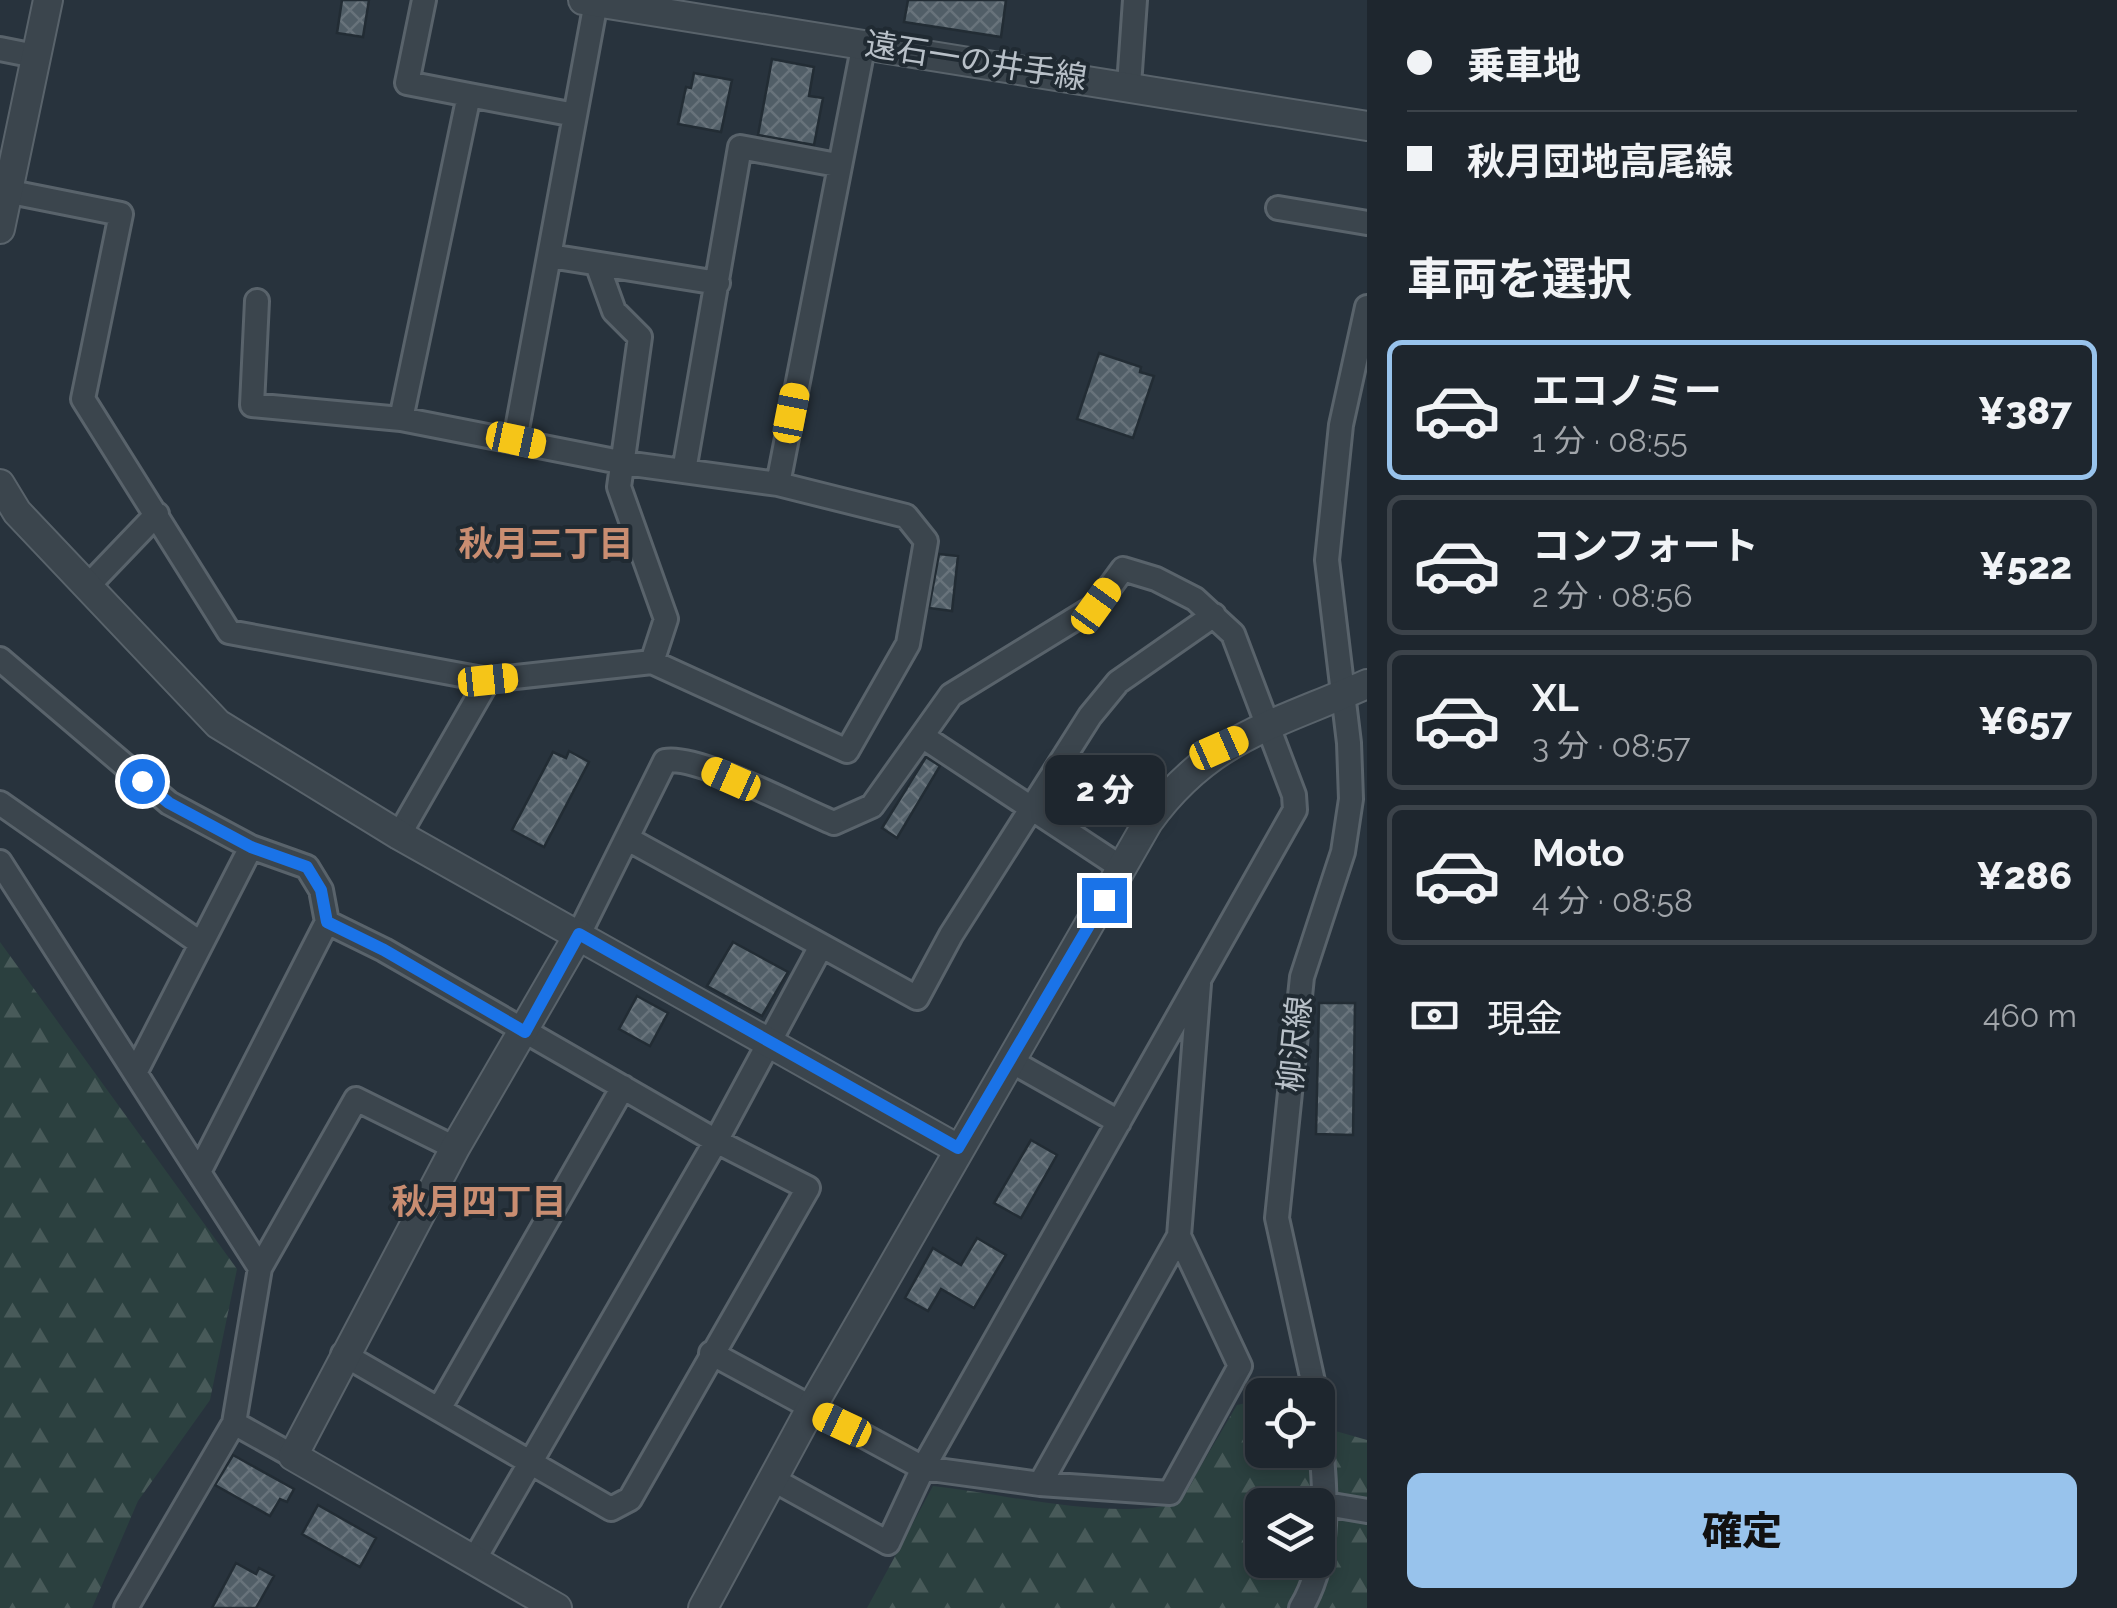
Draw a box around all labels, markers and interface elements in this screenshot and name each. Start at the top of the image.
street label: 遠石一の井手線 [863,25,1090,96]
text: 乗車地 [1467,43,1581,88]
text: 秋月団地高尾線 [1467,139,1733,184]
text: 車両を選択 [1407,253,1632,306]
icon: car [1412,365,1502,455]
text: エコノミー [1532,368,1722,413]
car [771,381,811,445]
text: ¥387 [1978,388,2072,433]
car [484,419,548,461]
text: 1 分 · 08:55 [1532,422,1688,459]
icon: car [1412,520,1502,610]
district label: 秋月三丁目 [458,523,634,564]
text: コンフォート [1532,523,1759,568]
text: ¥522 [1979,543,2072,588]
car [1066,573,1126,639]
text: 2 分 · 08:56 [1532,577,1693,614]
car [457,662,519,698]
icon: car [1412,675,1502,765]
text: XL [1532,675,1579,720]
text: ¥657 [1978,698,2072,743]
car [1185,722,1253,774]
text: 3 分 · 08:57 [1532,727,1691,764]
car [697,753,765,805]
callout: 2 分 [1044,755,1164,825]
route start [120,759,165,804]
text: 2 分 [1076,771,1134,808]
icon: car [1412,830,1502,920]
text: Moto [1532,830,1625,875]
text: ¥286 [1976,853,2072,898]
route end [1082,878,1127,923]
text: 4 分 · 08:58 [1532,882,1693,919]
icon: cash [1407,988,1462,1043]
street label: 柳沢線 [1271,994,1318,1094]
text: 現金 [1487,996,1563,1041]
text: 460 m [1983,997,2077,1034]
district label: 秋月四丁目 [391,1181,567,1222]
map controls [1245,1378,1335,1578]
button: locate [1245,1378,1335,1468]
car [808,1399,876,1451]
button: 確定 [1407,1473,2077,1588]
button: layers [1245,1488,1335,1578]

